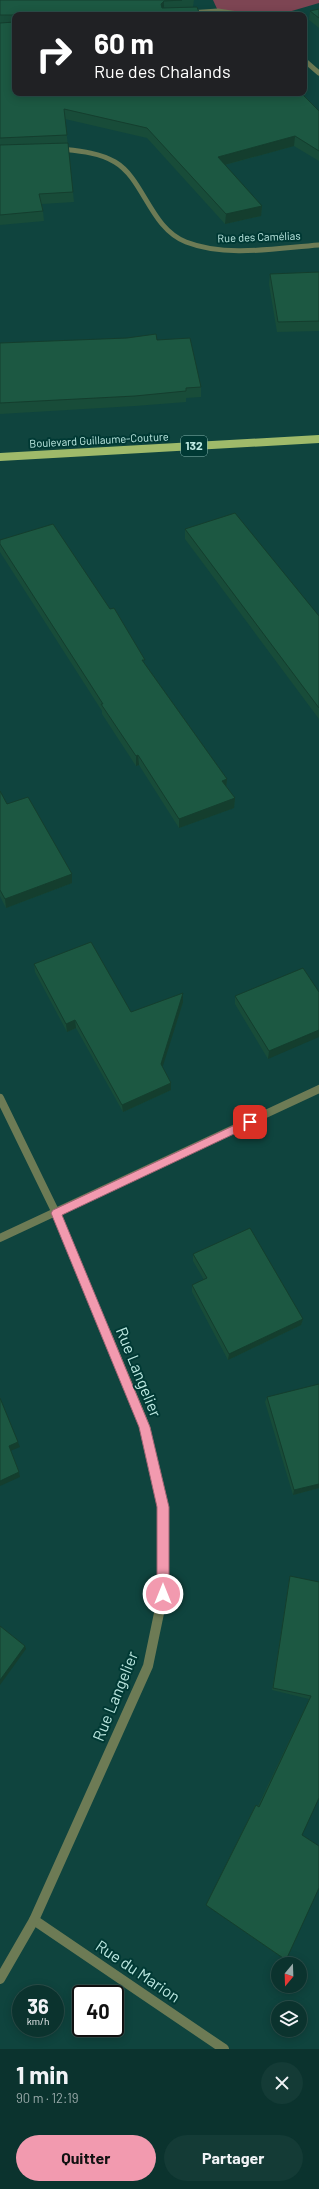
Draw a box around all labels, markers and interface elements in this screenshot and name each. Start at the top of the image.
text: 60 m [94,26,154,60]
icon: right [28,28,80,80]
text: Rue des Chalands [94,60,231,82]
street label: Rue des Camélias [217,229,301,244]
street label: Boulevard Guillaume-Couture [29,429,169,450]
road number: 132 [181,436,207,456]
pin [233,1105,267,1139]
icon: arrive [239,1111,261,1133]
street label: Rue Langelier [113,1324,166,1420]
position arrow [142,1573,184,1615]
street label: Rue Langelier [88,1648,141,1743]
street label: Rue du Marion [93,1935,184,2006]
north arrow [271,1957,307,1993]
map controls [271,1957,307,2037]
speed limit sign: 40 [72,1985,124,2037]
text: 36 [27,1994,49,2018]
button: layers [271,2001,307,2037]
text: km/h [27,2015,49,2027]
text: 1 min [16,2060,69,2089]
button: close [261,2062,303,2104]
text: 90 m · 12:19 [16,2090,79,2106]
button: Quitter [16,2135,156,2181]
button: Partager [164,2135,303,2181]

